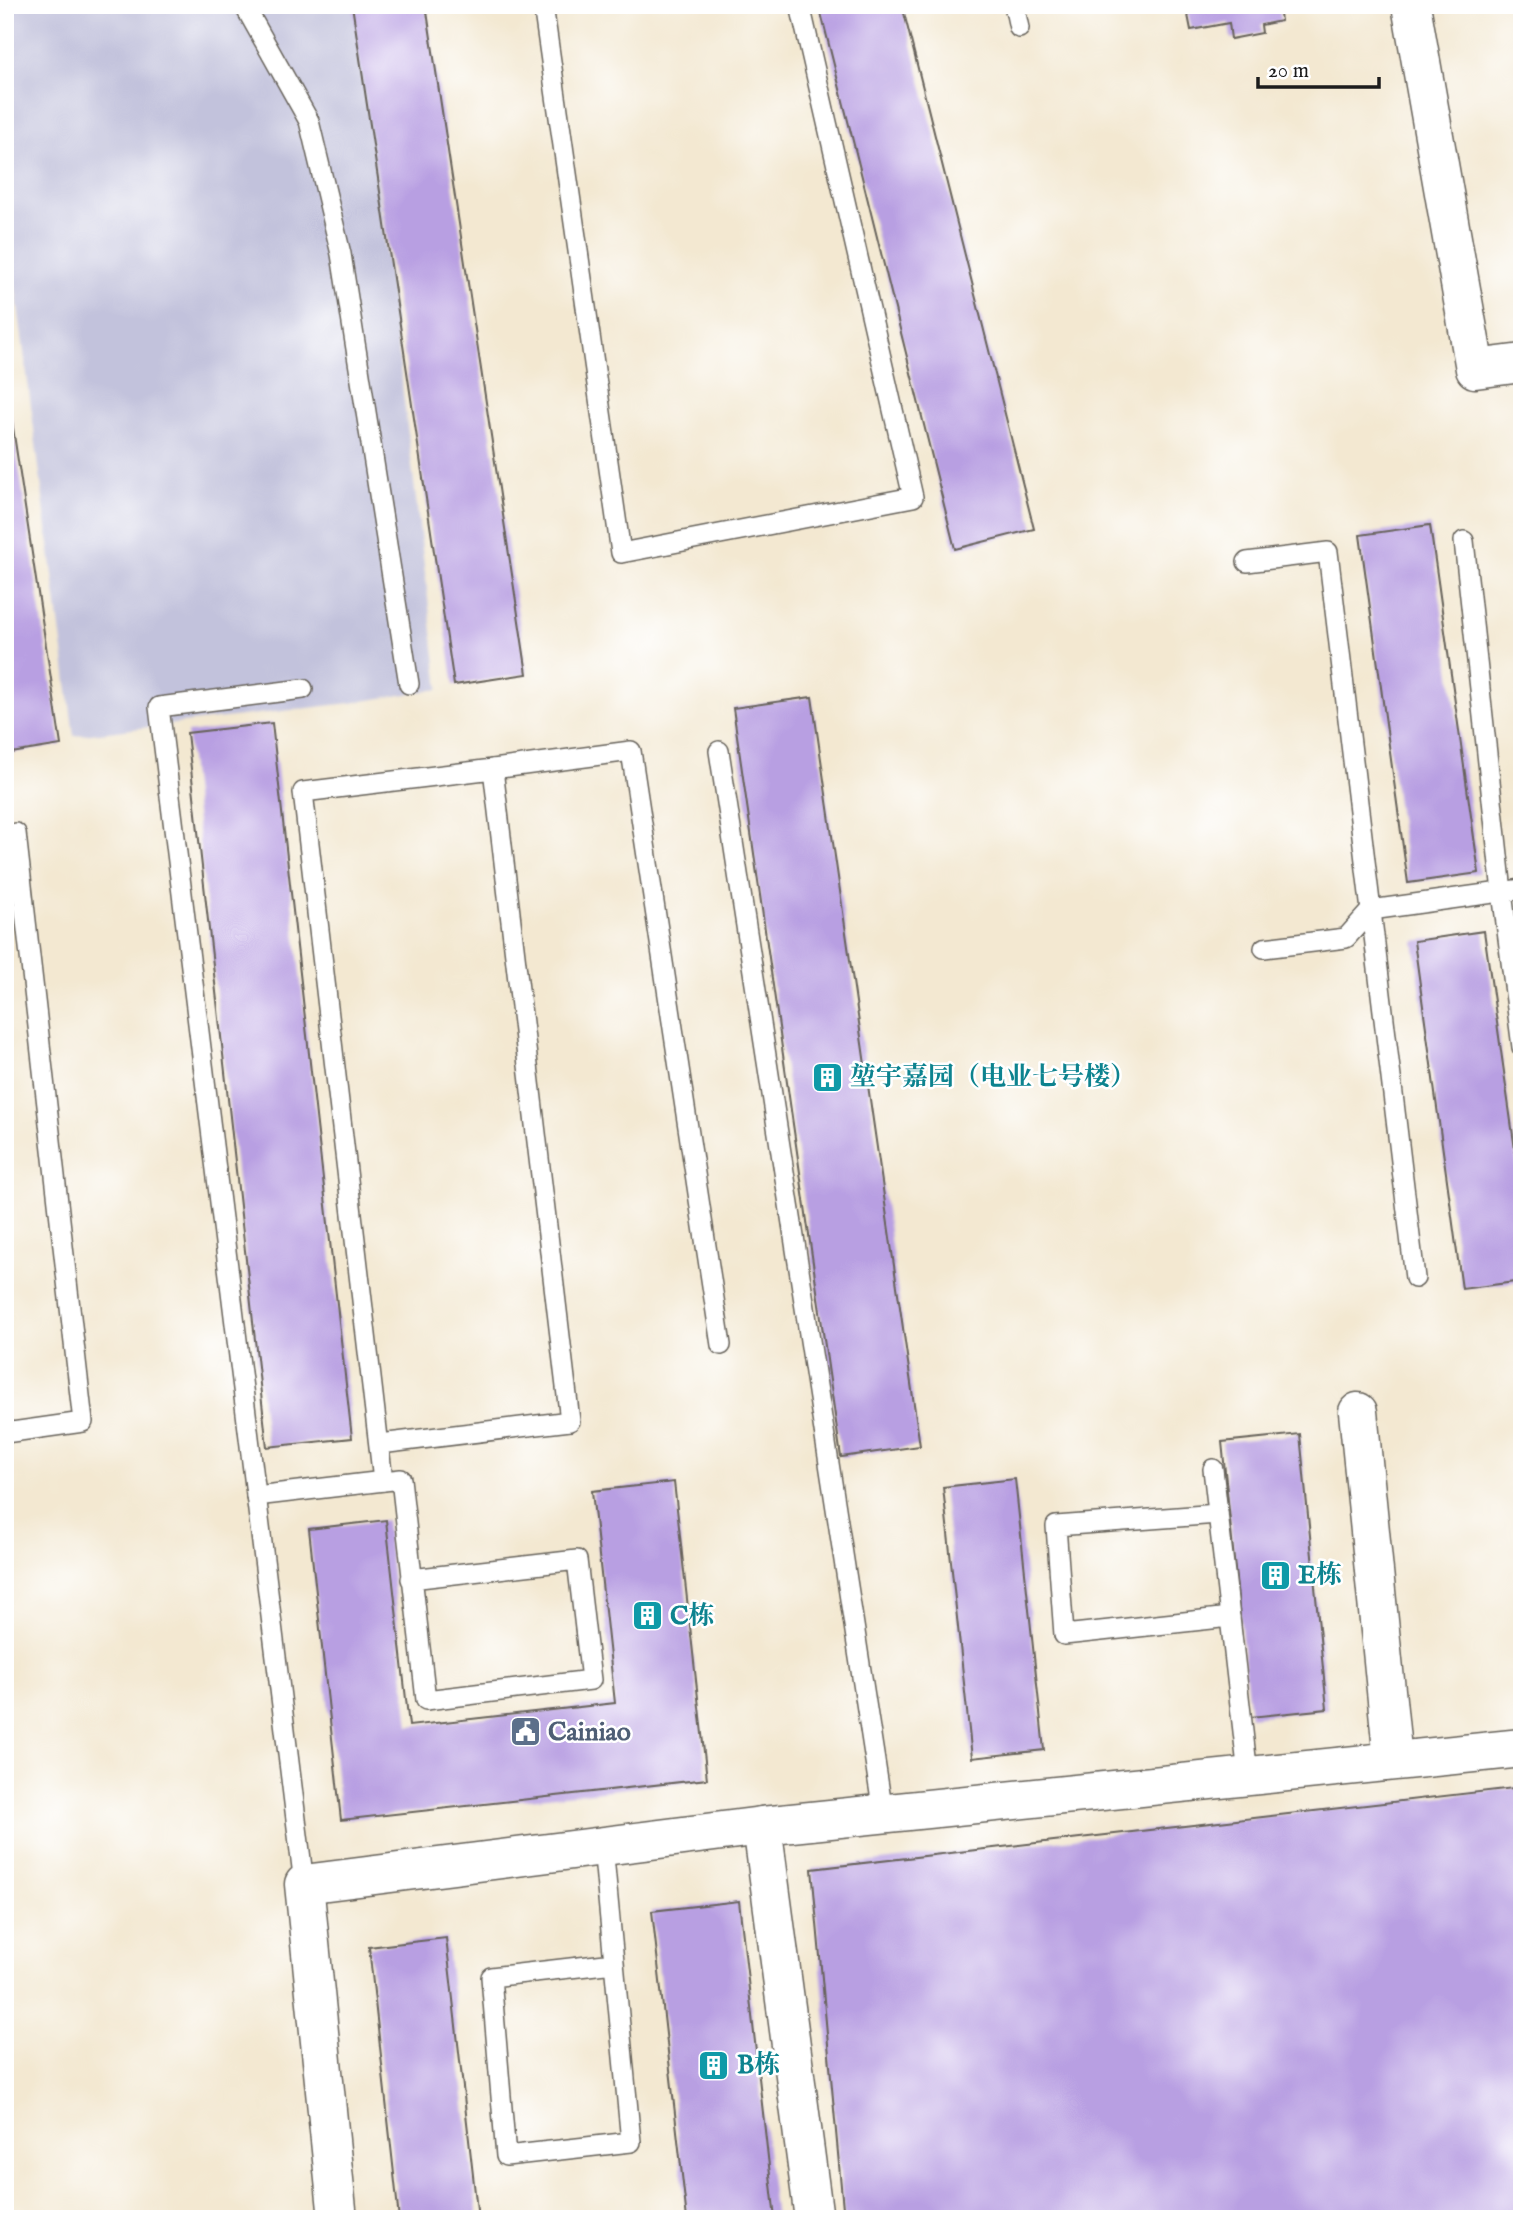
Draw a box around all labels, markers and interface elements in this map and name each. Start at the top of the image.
scale bar [1258,46,1378,90]
text: 20 m [1268,58,1309,85]
building icon: 堃宇嘉园（电业七号楼） [810,1060,844,1094]
place label: 堃宇嘉园（电业七号楼） [850,1061,1136,1094]
building icon: E栋 [1258,1558,1292,1592]
place label: E栋 [1298,1559,1342,1592]
building icon: C栋 [630,1599,664,1633]
place label: C栋 [670,1600,715,1633]
public building icon: Cainiao [508,1715,542,1749]
place label: Cainiao [548,1716,631,1749]
building icon: B栋 [697,2048,731,2082]
place label: B栋 [737,2049,780,2082]

